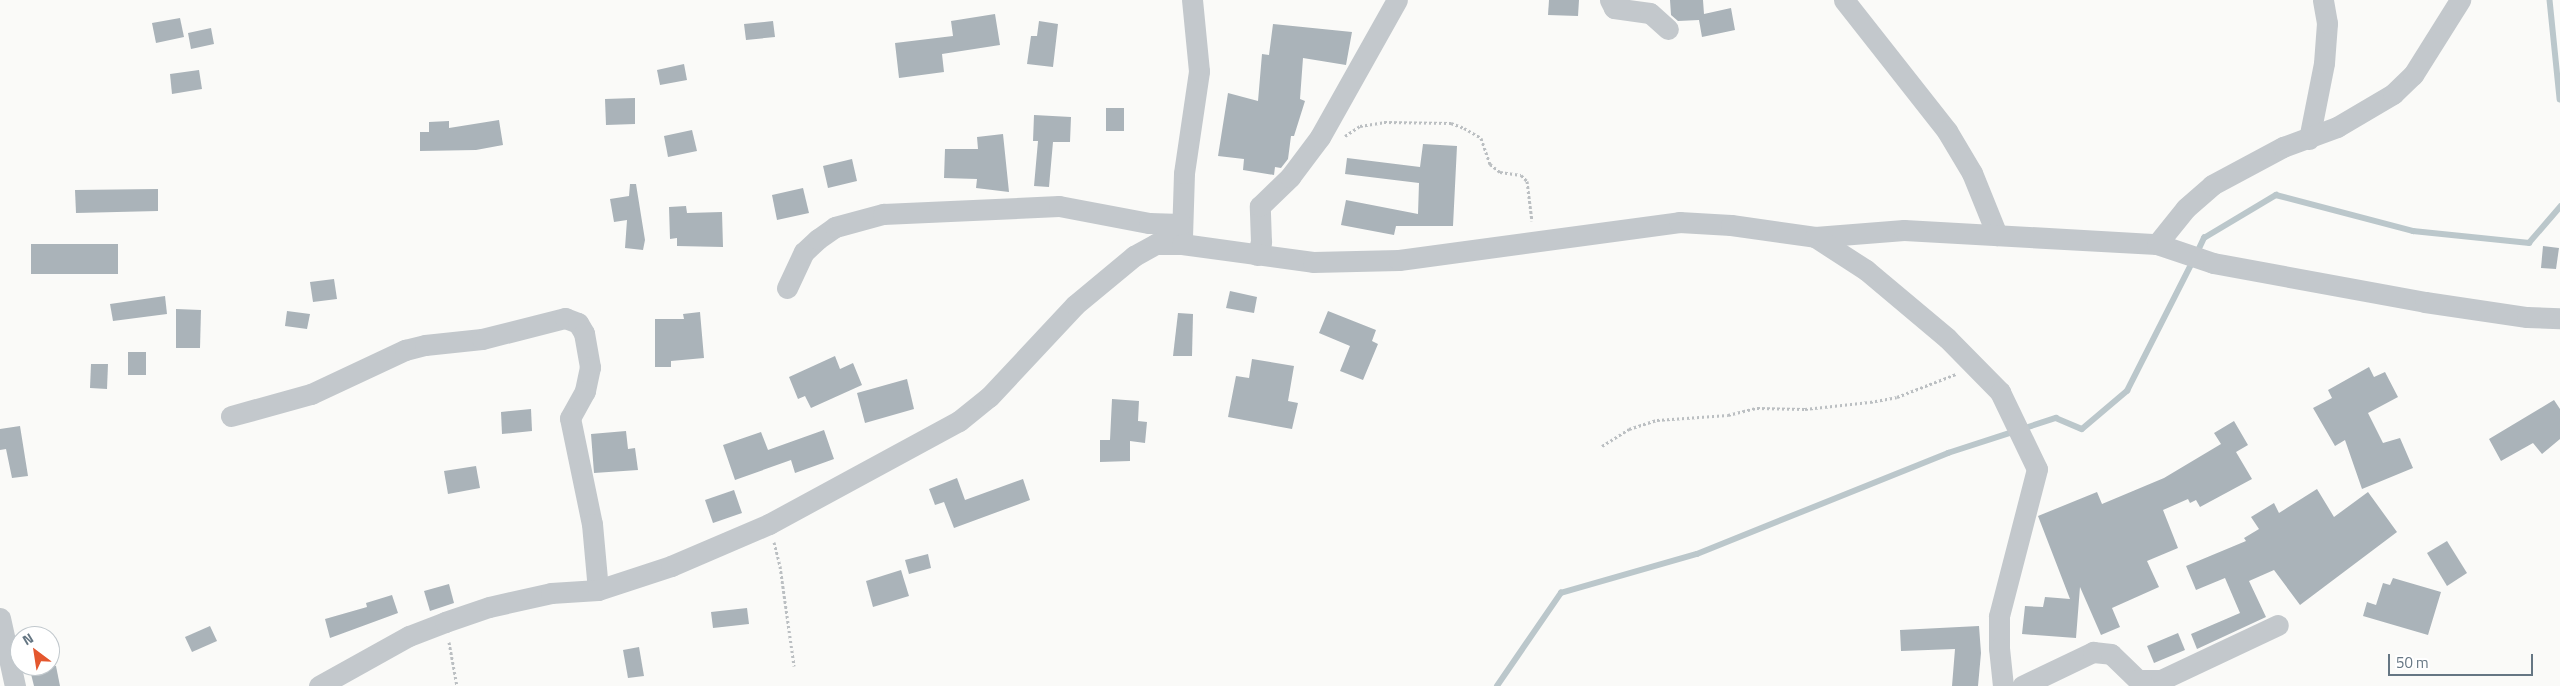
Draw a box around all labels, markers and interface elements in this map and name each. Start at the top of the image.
north arrow [10,626,60,676]
text: N [18,627,37,650]
scale bar [2390,644,2535,676]
text: 50 m [2396,651,2429,674]

